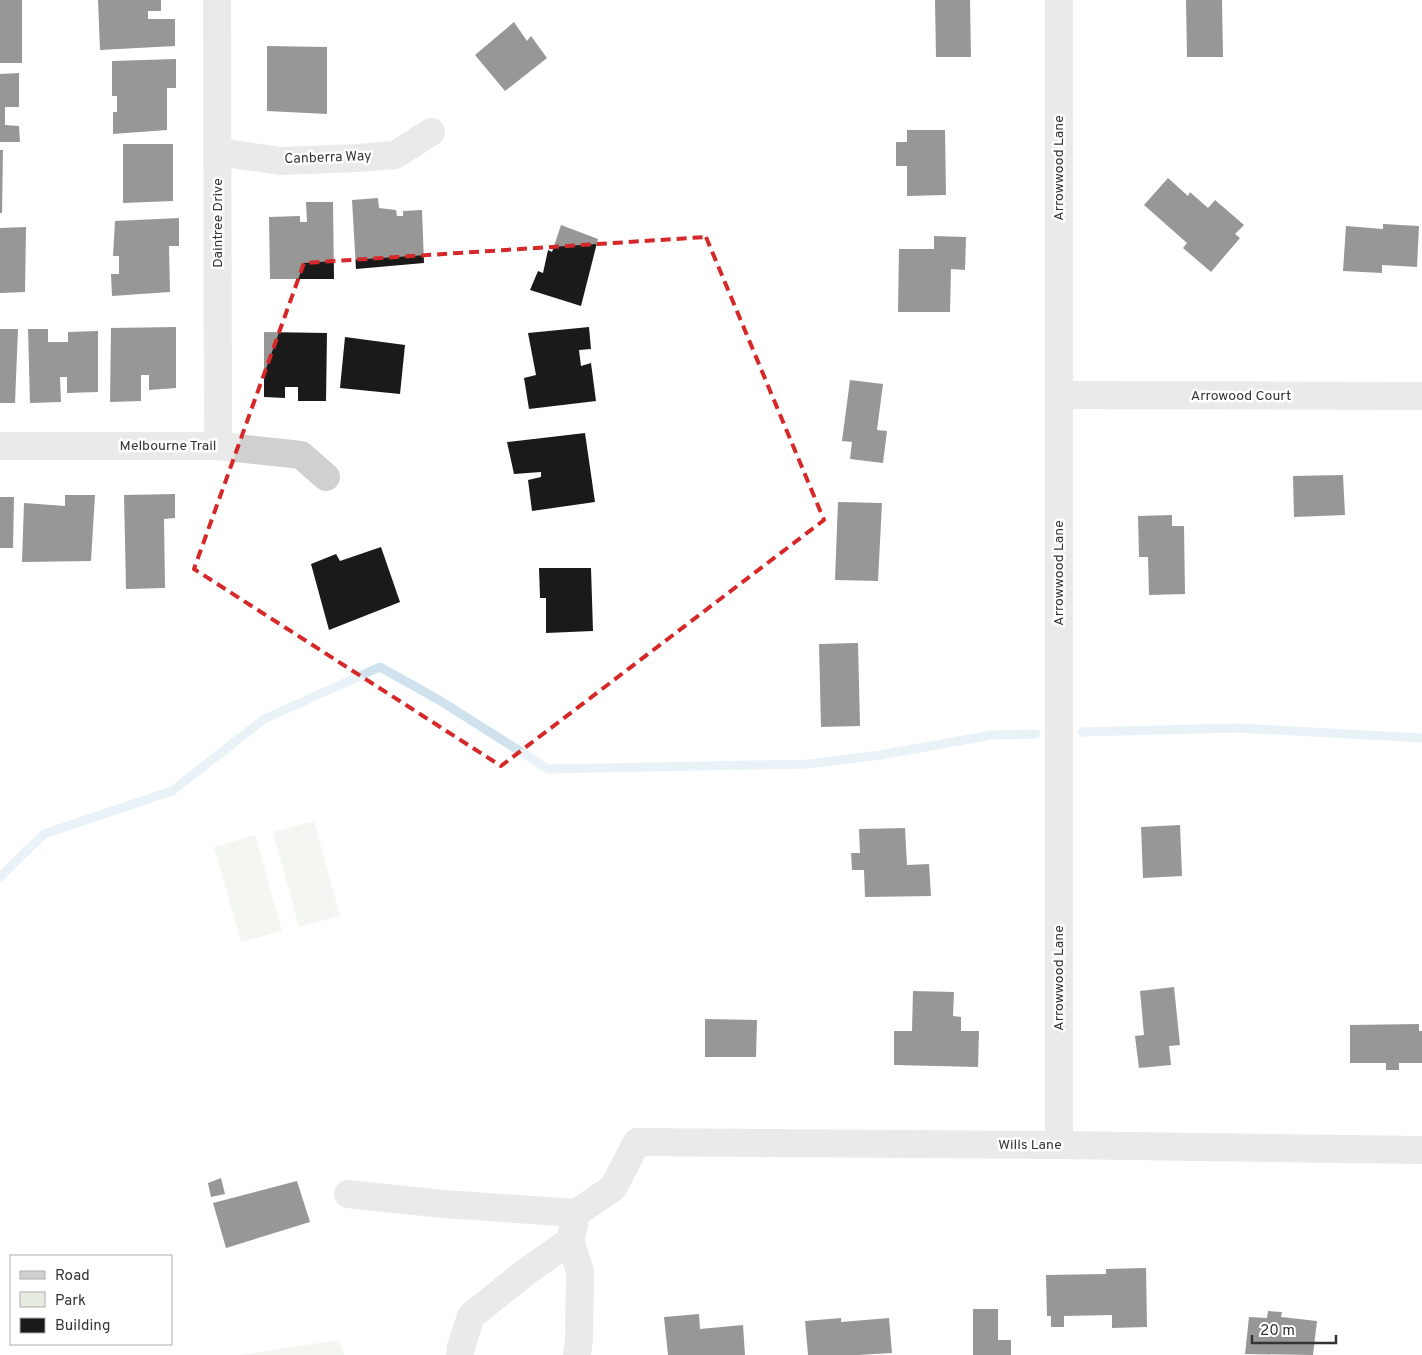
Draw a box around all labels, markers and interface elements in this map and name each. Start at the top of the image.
street label: Arrowwood Lane [1051,115,1068,221]
street label: Canberra Way [284,148,372,168]
street label: Daintree Drive [210,178,227,268]
street label: Arrowood Court [1191,388,1291,405]
street label: Melbourne Trail [120,438,216,455]
street label: Arrowwood Lane [1051,520,1068,626]
street label: Arrowwood Lane [1051,925,1068,1031]
street label: Wills Lane [998,1137,1062,1154]
legend [10,1255,172,1345]
text: Road [55,1267,90,1286]
text: Park [55,1292,86,1311]
scale bar [1252,1312,1336,1344]
text: Building [55,1317,110,1336]
text: 20 m [1260,1322,1295,1341]

